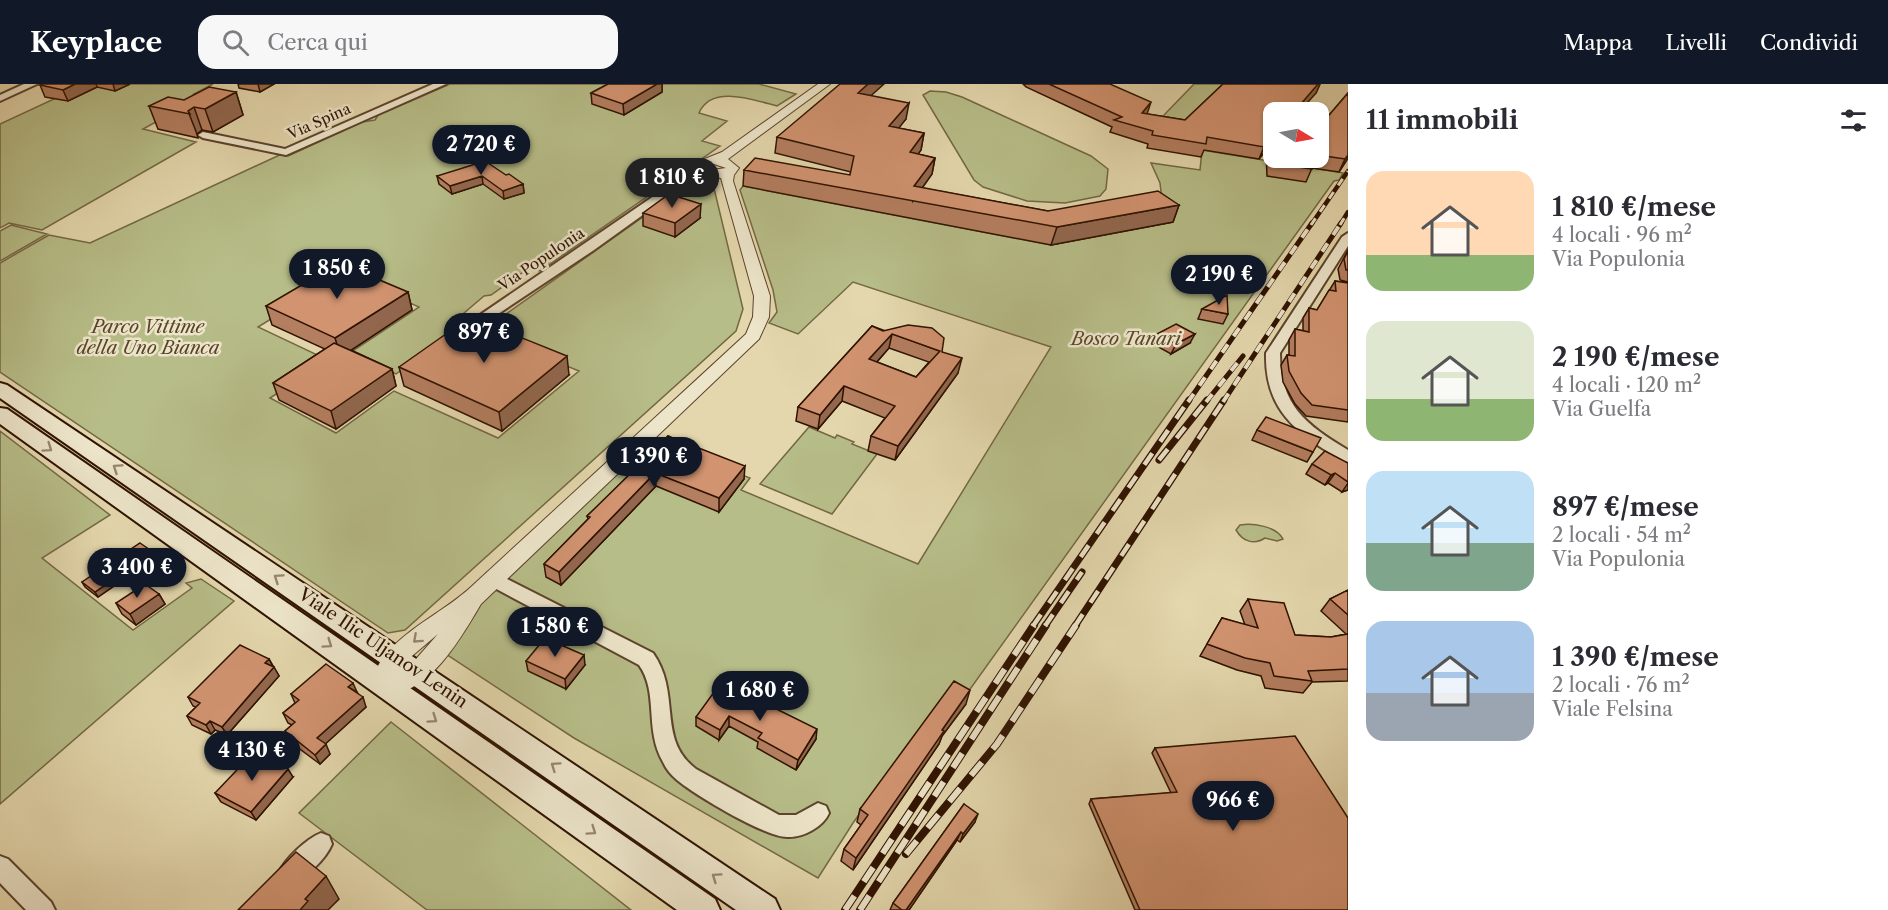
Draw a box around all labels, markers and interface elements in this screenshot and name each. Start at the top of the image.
search box [198,15,618,69]
text: Keyplace [30,25,162,59]
icon: search [219,26,252,59]
text: Cerca qui [267,29,368,56]
text: Mappa [1563,30,1633,55]
text: Livelli [1666,30,1727,55]
text: Condividi [1760,30,1858,55]
street label: Via Spina [284,99,354,144]
north arrow [1263,102,1329,168]
map controls [1263,102,1329,168]
text: 11 immobili [1366,104,1518,136]
icon: filters [1837,104,1870,137]
pin: 2 720 € [426,125,536,176]
text: 2 720 € [446,132,516,156]
pin: 1 810 € [617,158,727,209]
text: 1 810 € [639,165,705,189]
text: 1 810 €/mese [1552,191,1716,223]
icon: home [1414,195,1486,267]
street label: Via Populonia [493,223,588,295]
text: 4 locali · 96 m² [1552,223,1692,247]
text: Via Populonia [1552,247,1685,271]
pin: 1 850 € [282,249,392,300]
pin: 2 190 € [1164,255,1274,306]
text: 1 850 € [303,256,371,280]
text: 2 190 € [1185,262,1253,286]
pin: 897 € [442,313,526,364]
park label: Parco Vittime della Uno Bianca [76,316,220,359]
text: 897 € [458,320,510,344]
park label: Bosco Tanari [1069,328,1182,350]
text: 2 190 €/mese [1552,341,1719,373]
icon: home [1414,345,1486,417]
text: 4 locali · 120 m² [1552,373,1701,397]
text: Via Guelfa [1552,397,1651,421]
pin: 1 390 € [599,437,709,488]
one-way arrow [41,441,52,452]
text: 1 390 € [620,444,688,468]
one-way arrow [113,464,124,475]
text: 897 €/mese [1552,491,1699,523]
icon: home [1414,495,1486,567]
text: 2 locali · 54 m² [1552,523,1691,547]
text: Via Populonia [1552,547,1685,571]
pin: 3 400 € [82,548,192,599]
text: 3 400 € [101,555,173,579]
one-way arrow [274,574,285,585]
street label: Viale Ilic Uljanov Lenin [293,583,472,713]
pin: 1 580 € [500,607,610,658]
text: 1 580 € [521,614,589,638]
one-way arrow [413,632,424,643]
one-way arrow [322,637,333,648]
text: 1 390 €/mese [1552,641,1719,673]
icon: home [1414,645,1486,717]
pin: 1 680 € [705,671,815,722]
text: 2 locali · 76 m² [1552,673,1690,697]
text: 1 680 € [726,678,794,702]
text: Viale Felsina [1552,697,1673,721]
one-way arrow [426,712,437,723]
pin: 4 130 € [197,731,307,782]
text: 4 130 € [218,738,286,762]
one-way arrow [551,762,562,773]
pin: 966 € [1191,781,1275,832]
text: 966 € [1206,788,1260,812]
one-way arrow [585,824,596,835]
one-way arrow [712,873,723,884]

